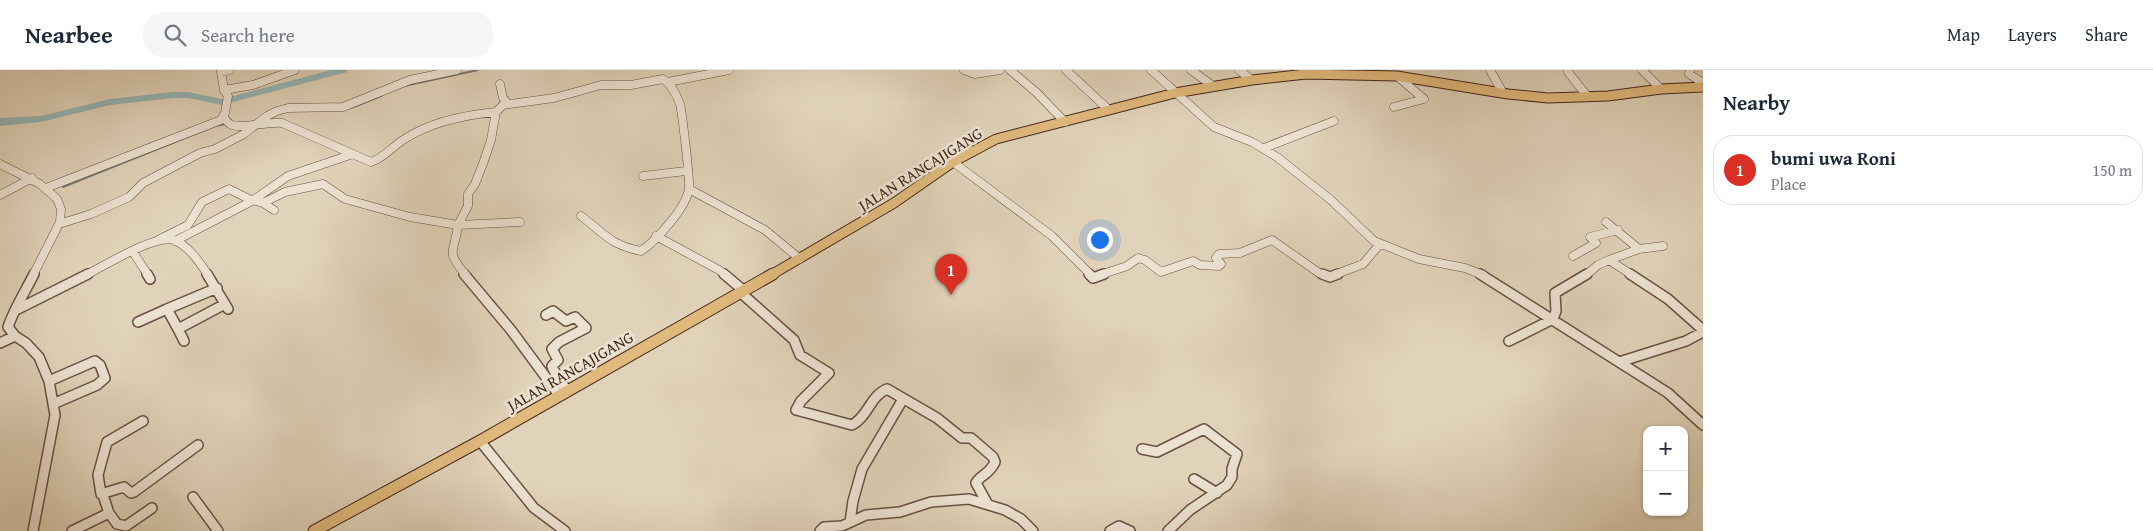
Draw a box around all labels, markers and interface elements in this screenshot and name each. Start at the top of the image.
search box [143,12,493,57]
text: Nearbee [25,17,113,52]
icon: search [161,21,189,49]
text: Search here [201,21,295,49]
text: Map [1947,21,1980,48]
text: Layers [2008,21,2057,48]
text: Share [2085,21,2128,48]
text: Nearby [1723,87,1790,118]
street label: JALAN RANCAJIGANG [852,121,987,218]
text: bumi uwa Roni [1771,144,1896,172]
text: 1 [1736,158,1744,182]
text: 150 m [2092,158,2132,182]
text: Place [1771,172,1806,196]
your location [1087,227,1113,253]
pin: 1 [935,254,967,295]
street label: JALAN RANCAJIGANG [501,325,638,418]
map controls [1643,426,1688,516]
button: + [1643,426,1688,471]
button: − [1643,471,1688,516]

